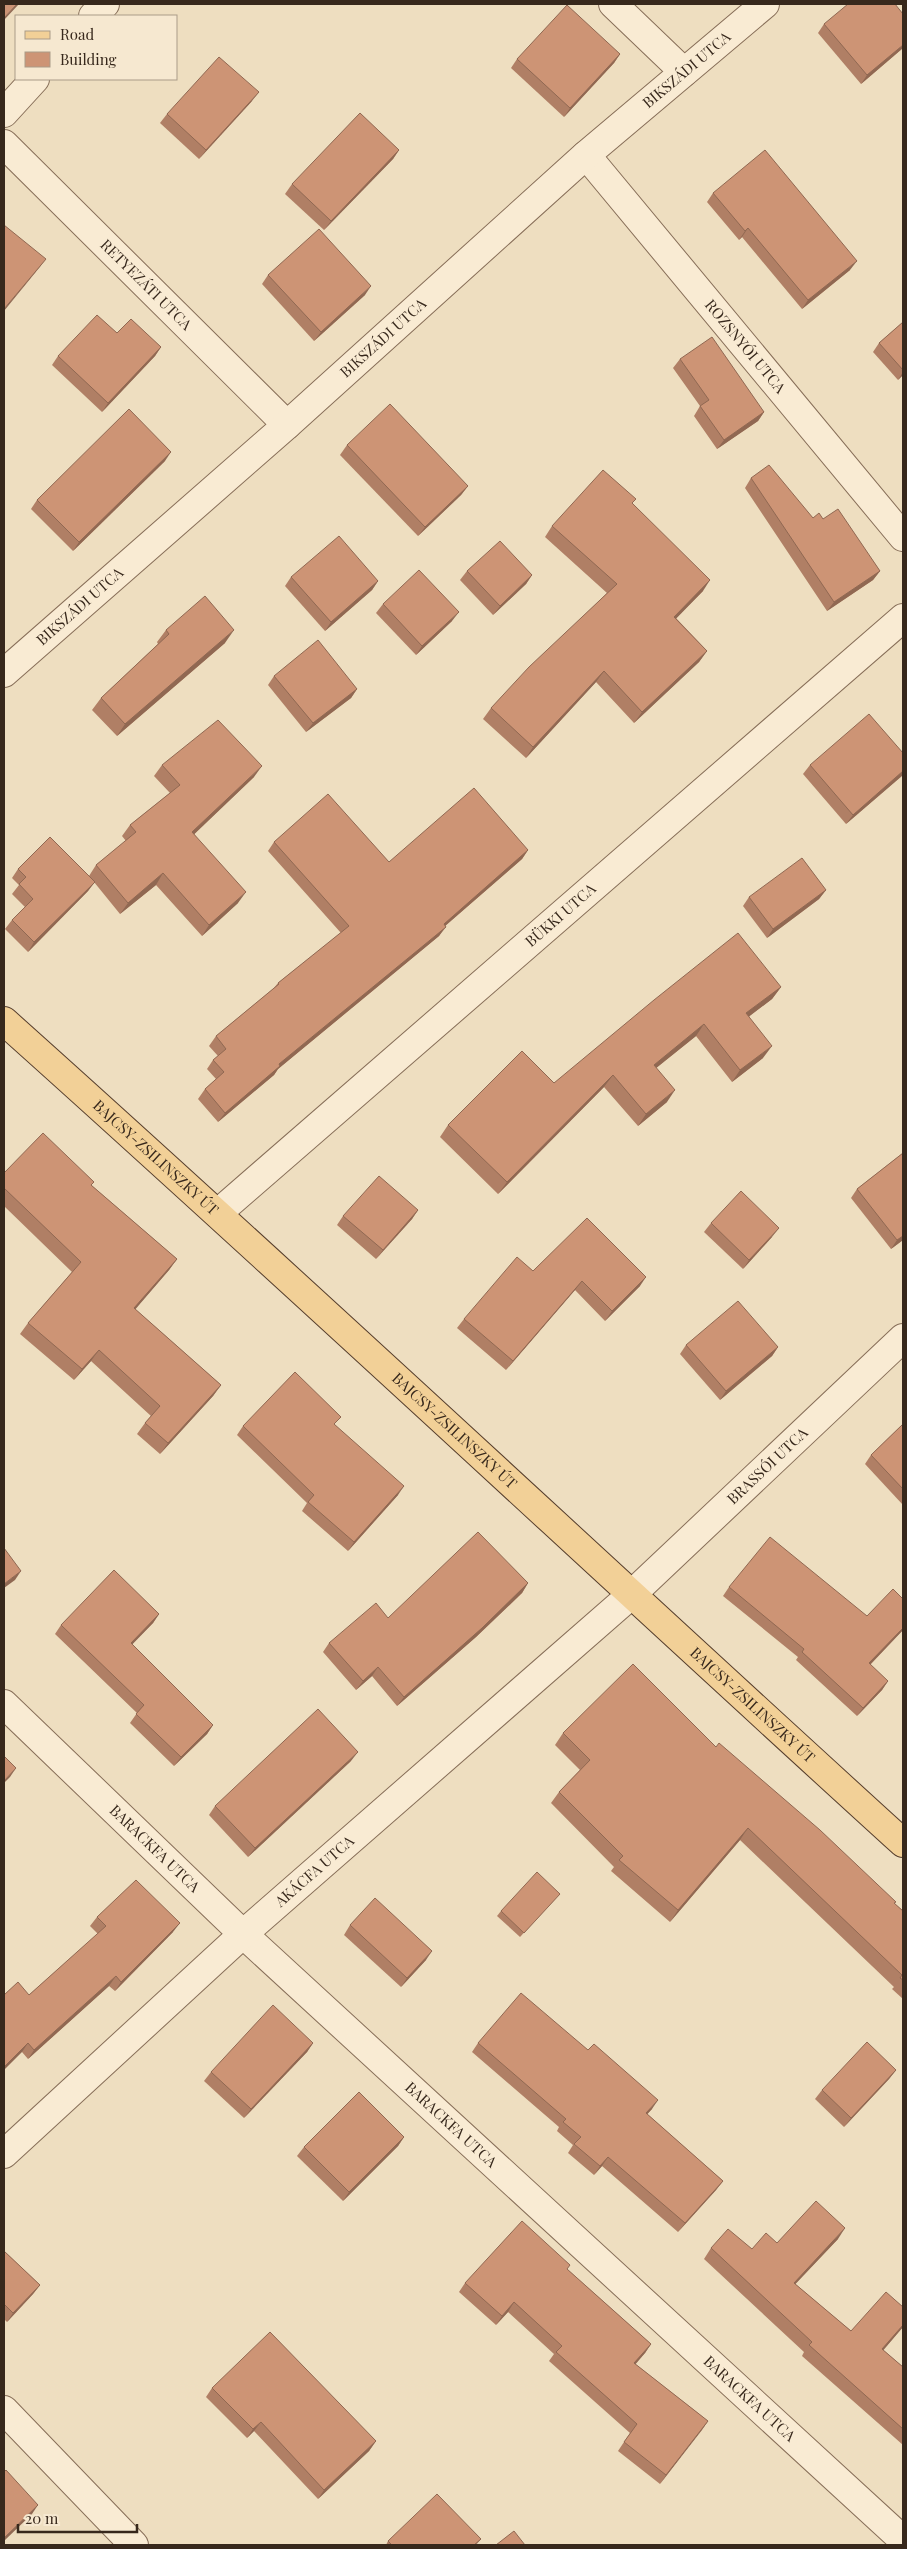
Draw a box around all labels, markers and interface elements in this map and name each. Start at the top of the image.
legend [15,15,178,80]
text: Road [60,24,94,44]
street label: BIKSZÁDI UTCA [638,26,735,112]
text: Building [60,49,117,69]
street label: RETYEZÁTI UTCA [97,234,197,334]
street label: BIKSZÁDI UTCA [335,293,430,381]
street label: ROZSNYÓI UTCA [701,295,791,397]
street label: BIKSZÁDI UTCA [32,562,127,649]
street label: BÜKKI UTCA [521,878,600,951]
street label: BAJCSY-ZSILINSZKY ÚT [89,1095,223,1219]
street label: BAJCSY-ZSILINSZKY ÚT [388,1368,522,1493]
street label: BRASSÓI UTCA [722,1422,812,1508]
street label: BAJCSY-ZSILINSZKY ÚT [686,1642,820,1767]
street label: BARACKFA UTCA [106,1800,205,1897]
street label: AKÁCFA UTCA [269,1830,358,1911]
street label: BARACKFA UTCA [401,2077,502,2172]
street label: BARACKFA UTCA [700,2351,801,2446]
scale bar [18,2502,136,2534]
text: 20 m [25,2508,59,2528]

